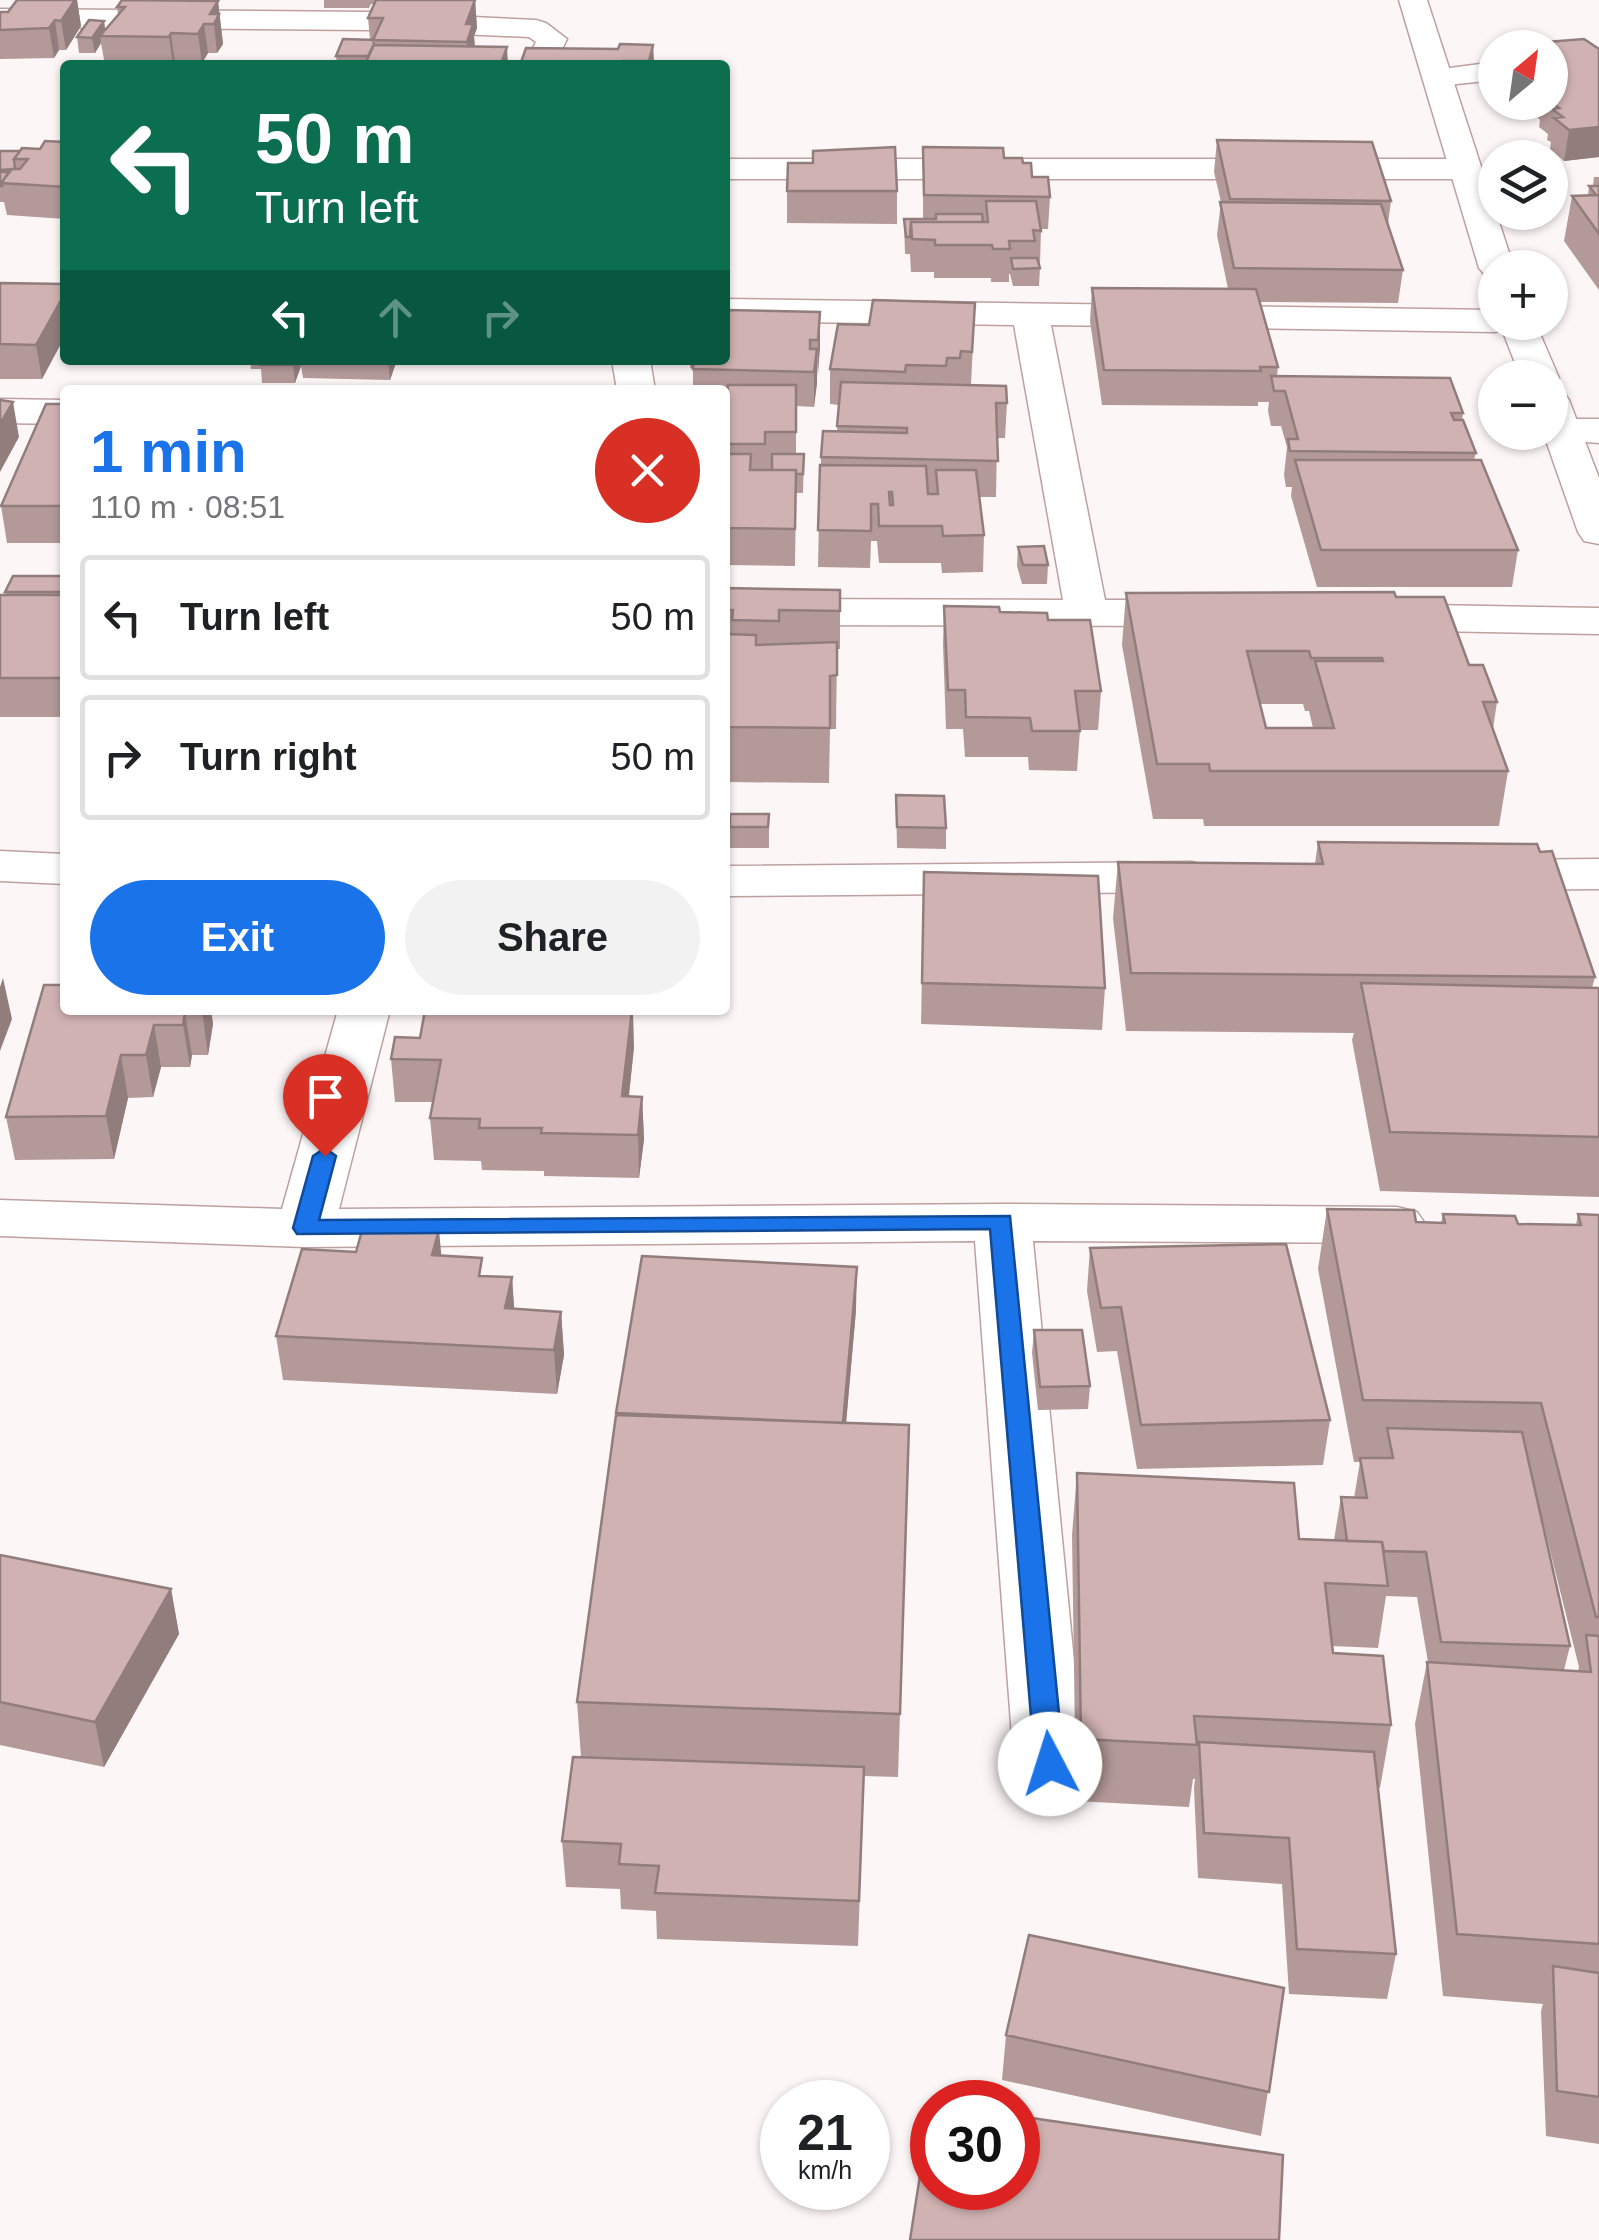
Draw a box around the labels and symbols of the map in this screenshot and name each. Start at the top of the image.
north arrow [1478,30,1568,120]
pin [283,1054,368,1157]
position arrow [998,1712,1102,1816]
speed limit sign: 30 [910,2080,1040,2210]

